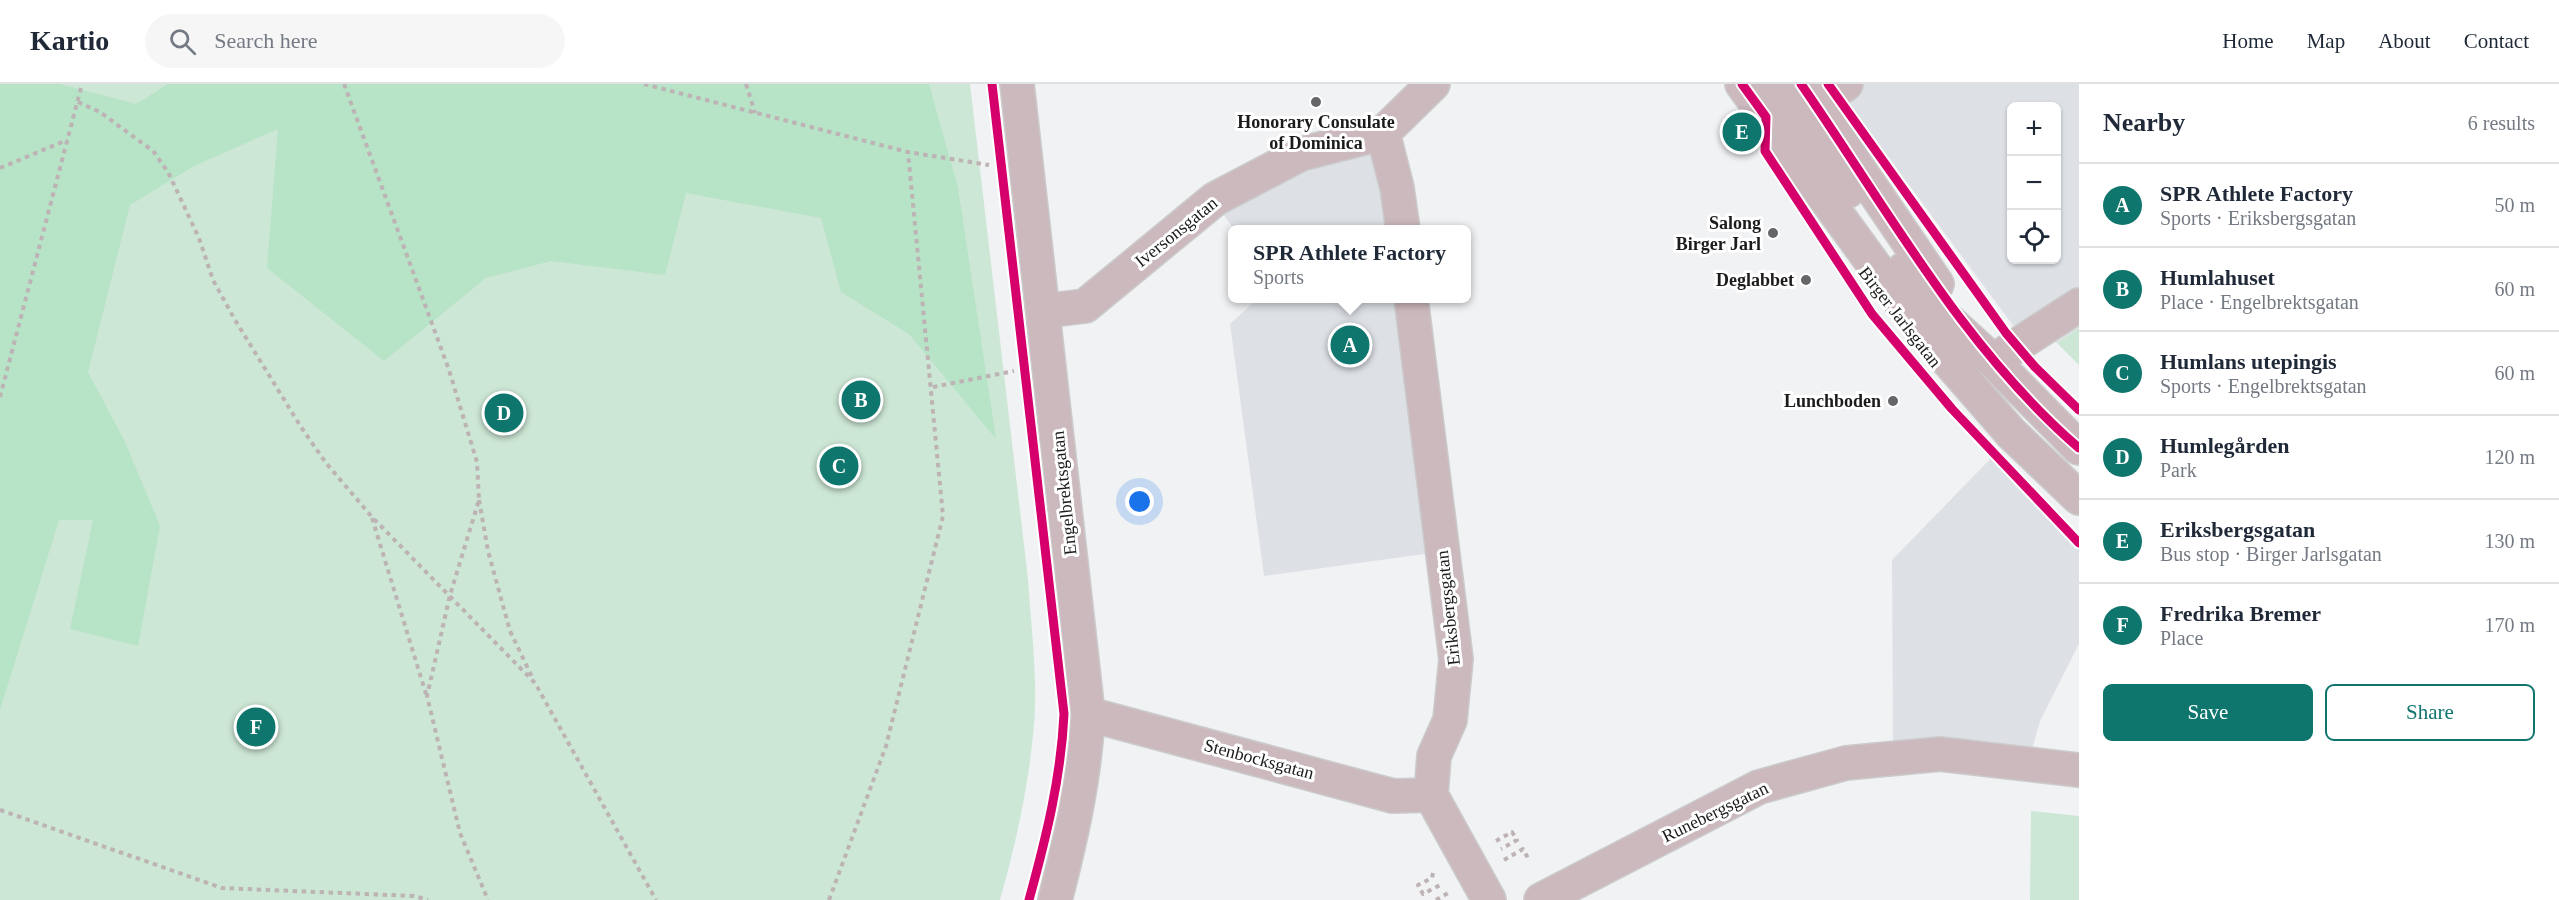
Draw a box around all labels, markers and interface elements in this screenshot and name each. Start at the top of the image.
search box [145,14,565,68]
text: Kartio [30,25,109,56]
icon: search [166,25,199,58]
text: Search here [214,28,318,53]
text: Home [2222,29,2274,53]
text: Map [2307,29,2345,53]
text: About [2378,29,2431,53]
text: Contact [2464,29,2529,53]
marker: Honorary Consulate of Dominica [1309,95,1323,109]
map controls [2007,102,2061,264]
button: + [2007,102,2061,156]
text: Nearby [2103,108,2185,137]
pin: E [1722,110,1762,154]
place label: Honorary Consulate of Dominica [1237,112,1395,153]
text: 6 results [2468,112,2535,134]
button: − [2007,156,2061,210]
text: SPR Athlete Factory [2160,181,2353,206]
street label: Iversonsgatan [1131,193,1221,271]
text: A [2115,194,2130,216]
text: 50 m [2494,194,2535,216]
text: Sports · Eriksbergsgatan [2160,207,2356,229]
button: locate [2007,210,2061,264]
place label: Salong Birger Jarl [1676,213,1761,254]
popup [1228,225,1471,303]
marker: Salong Birger Jarl [1766,226,1780,240]
text: SPR Athlete Factory [1253,240,1446,265]
street label: Birger Jarlsgatan [1855,263,1945,371]
text: Humlahuset [2160,265,2275,290]
text: Sports [1253,266,1304,288]
place label: Deglabbet [1716,270,1794,290]
marker: Deglabbet [1799,273,1813,287]
text: B [2116,278,2129,300]
text: 60 m [2494,278,2535,300]
text: Place · Engelbrektsgatan [2160,291,2359,313]
pin: A [1330,322,1370,368]
text: Humlans utepingis [2160,349,2337,374]
text: C [2115,362,2130,384]
text: 60 m [2494,362,2535,384]
text: Sports · Engelbrektsgatan [2160,375,2367,397]
pin: B [842,378,880,422]
pin: D [484,390,524,436]
place label: Lunchboden [1784,391,1881,411]
marker: Lunchboden [1886,394,1900,408]
street label: Engelbrektsgatan [1048,430,1080,556]
text: Humlegården [2160,433,2290,458]
pin: C [820,444,858,488]
text: D [2115,446,2130,468]
text: 120 m [2484,446,2535,468]
text: Park [2160,459,2197,481]
your location [1125,487,1154,516]
text: Eriksbergsgatan [2160,517,2315,542]
text: E [2116,530,2129,552]
text: 130 m [2484,530,2535,552]
text: Bus stop · Birger Jarlsgatan [2160,543,2382,565]
street label: Eriksbergsgatan [1432,549,1464,667]
text: Fredrika Bremer [2160,601,2321,626]
text: F [2116,614,2129,636]
text: 170 m [2484,614,2535,636]
text: Place [2160,627,2203,649]
button: Save [2103,684,2313,741]
button: Share [2325,684,2535,741]
pin: F [236,704,276,750]
street label: Stenbocksgatan [1202,735,1316,783]
street label: Runebergsgatan [1659,778,1771,846]

